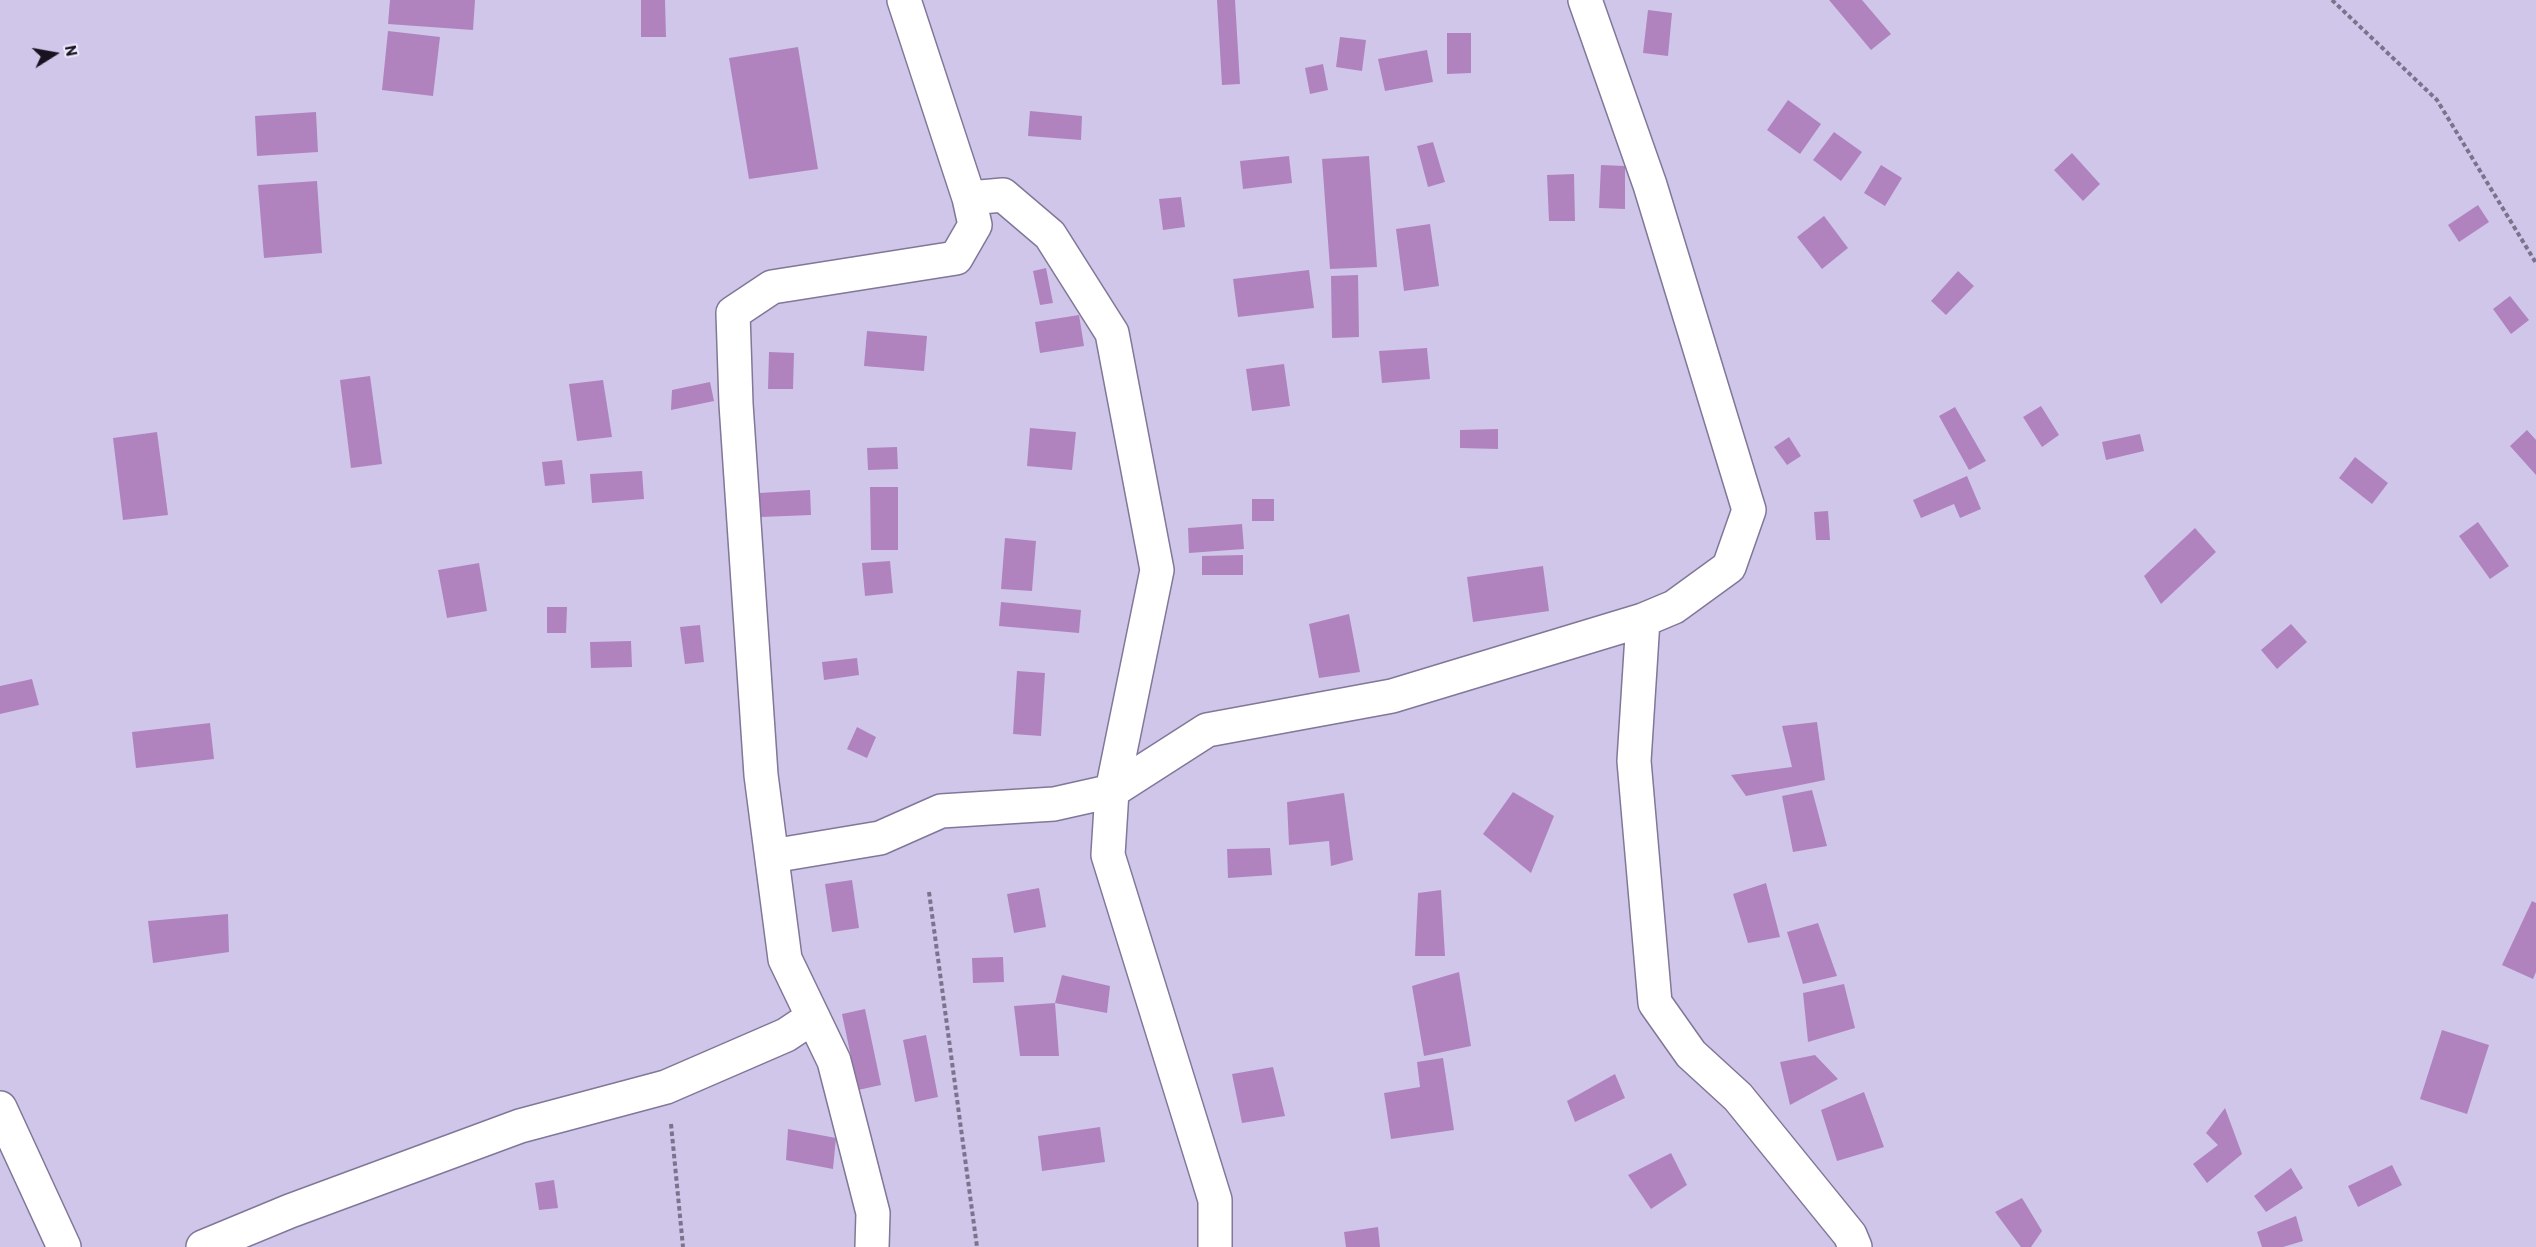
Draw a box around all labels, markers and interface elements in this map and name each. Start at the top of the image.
north arrow [24,24,84,84]
text: N [62,43,82,57]

